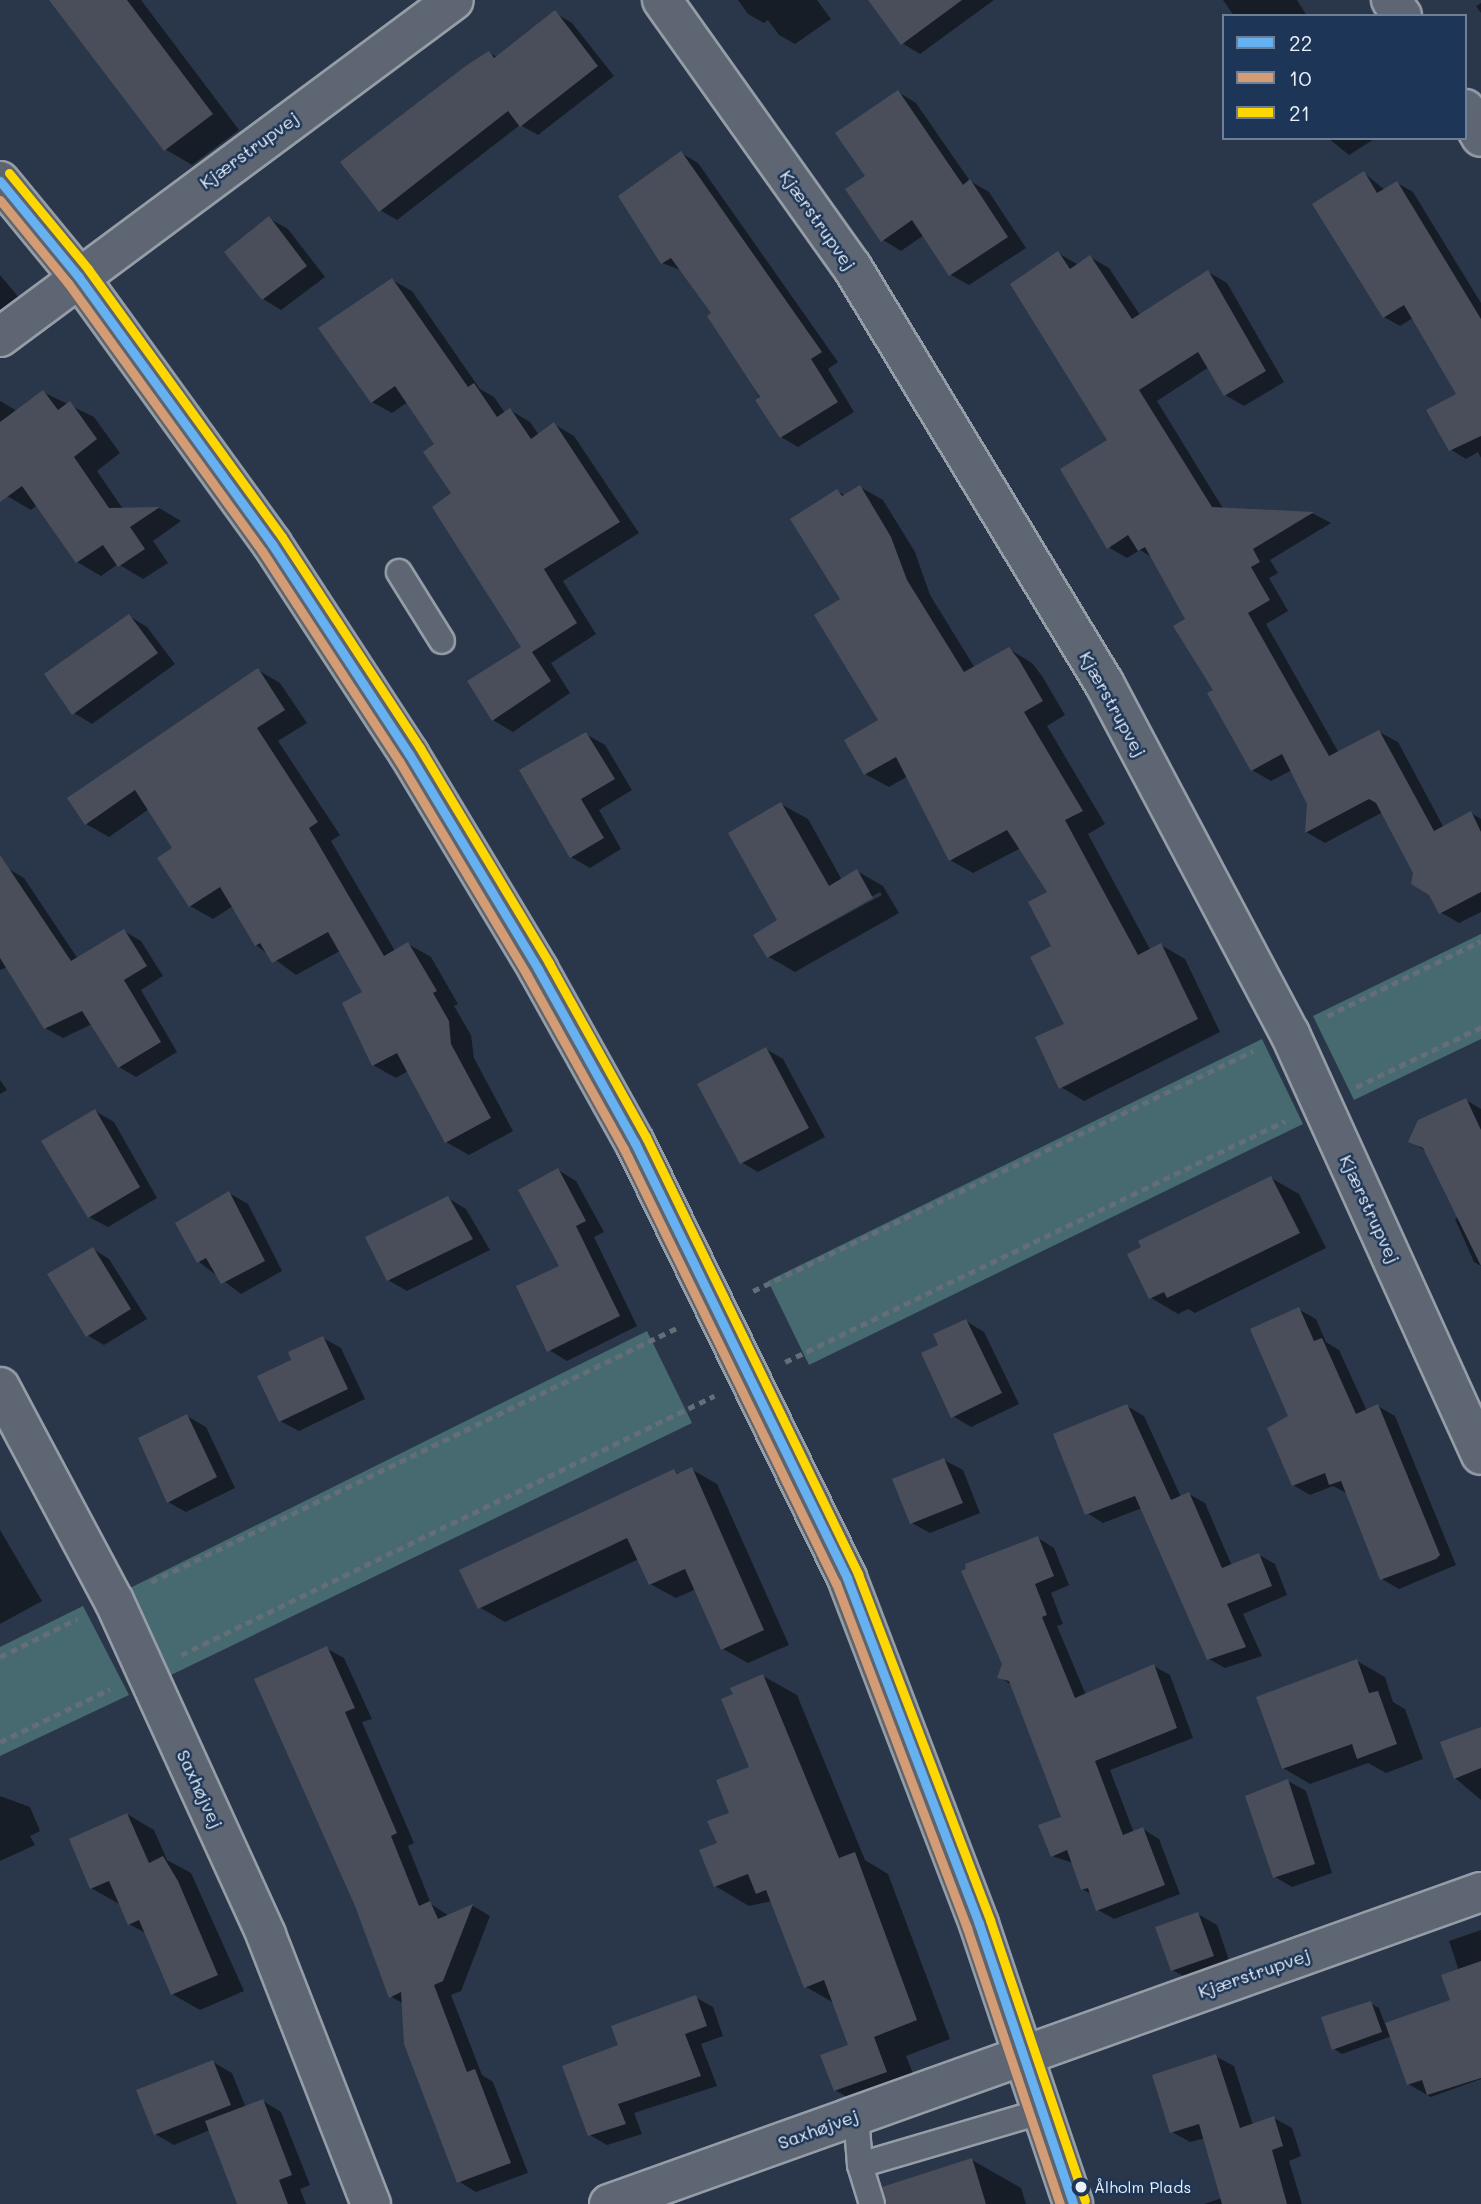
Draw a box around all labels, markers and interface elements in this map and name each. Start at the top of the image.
legend [1222,14,1467,140]
text: 22 [1289,29,1312,56]
text: 10 [1289,64,1311,91]
text: 21 [1289,99,1310,126]
street label: Kjærstrupvej [195,107,303,193]
street label: Kjærstrupvej [776,166,860,274]
street label: Kjærstrupvej [1075,647,1151,761]
street label: Kjærstrupvej [1335,1151,1405,1267]
street label: Saxhøjvej [172,1746,228,1832]
street label: Kjærstrupvej [1195,1944,1313,2002]
street label: Saxhøjvej [775,2104,861,2154]
place label: Ålholm Plads [1094,2177,1191,2197]
marker: Ålholm Plads [1074,2180,1088,2194]

